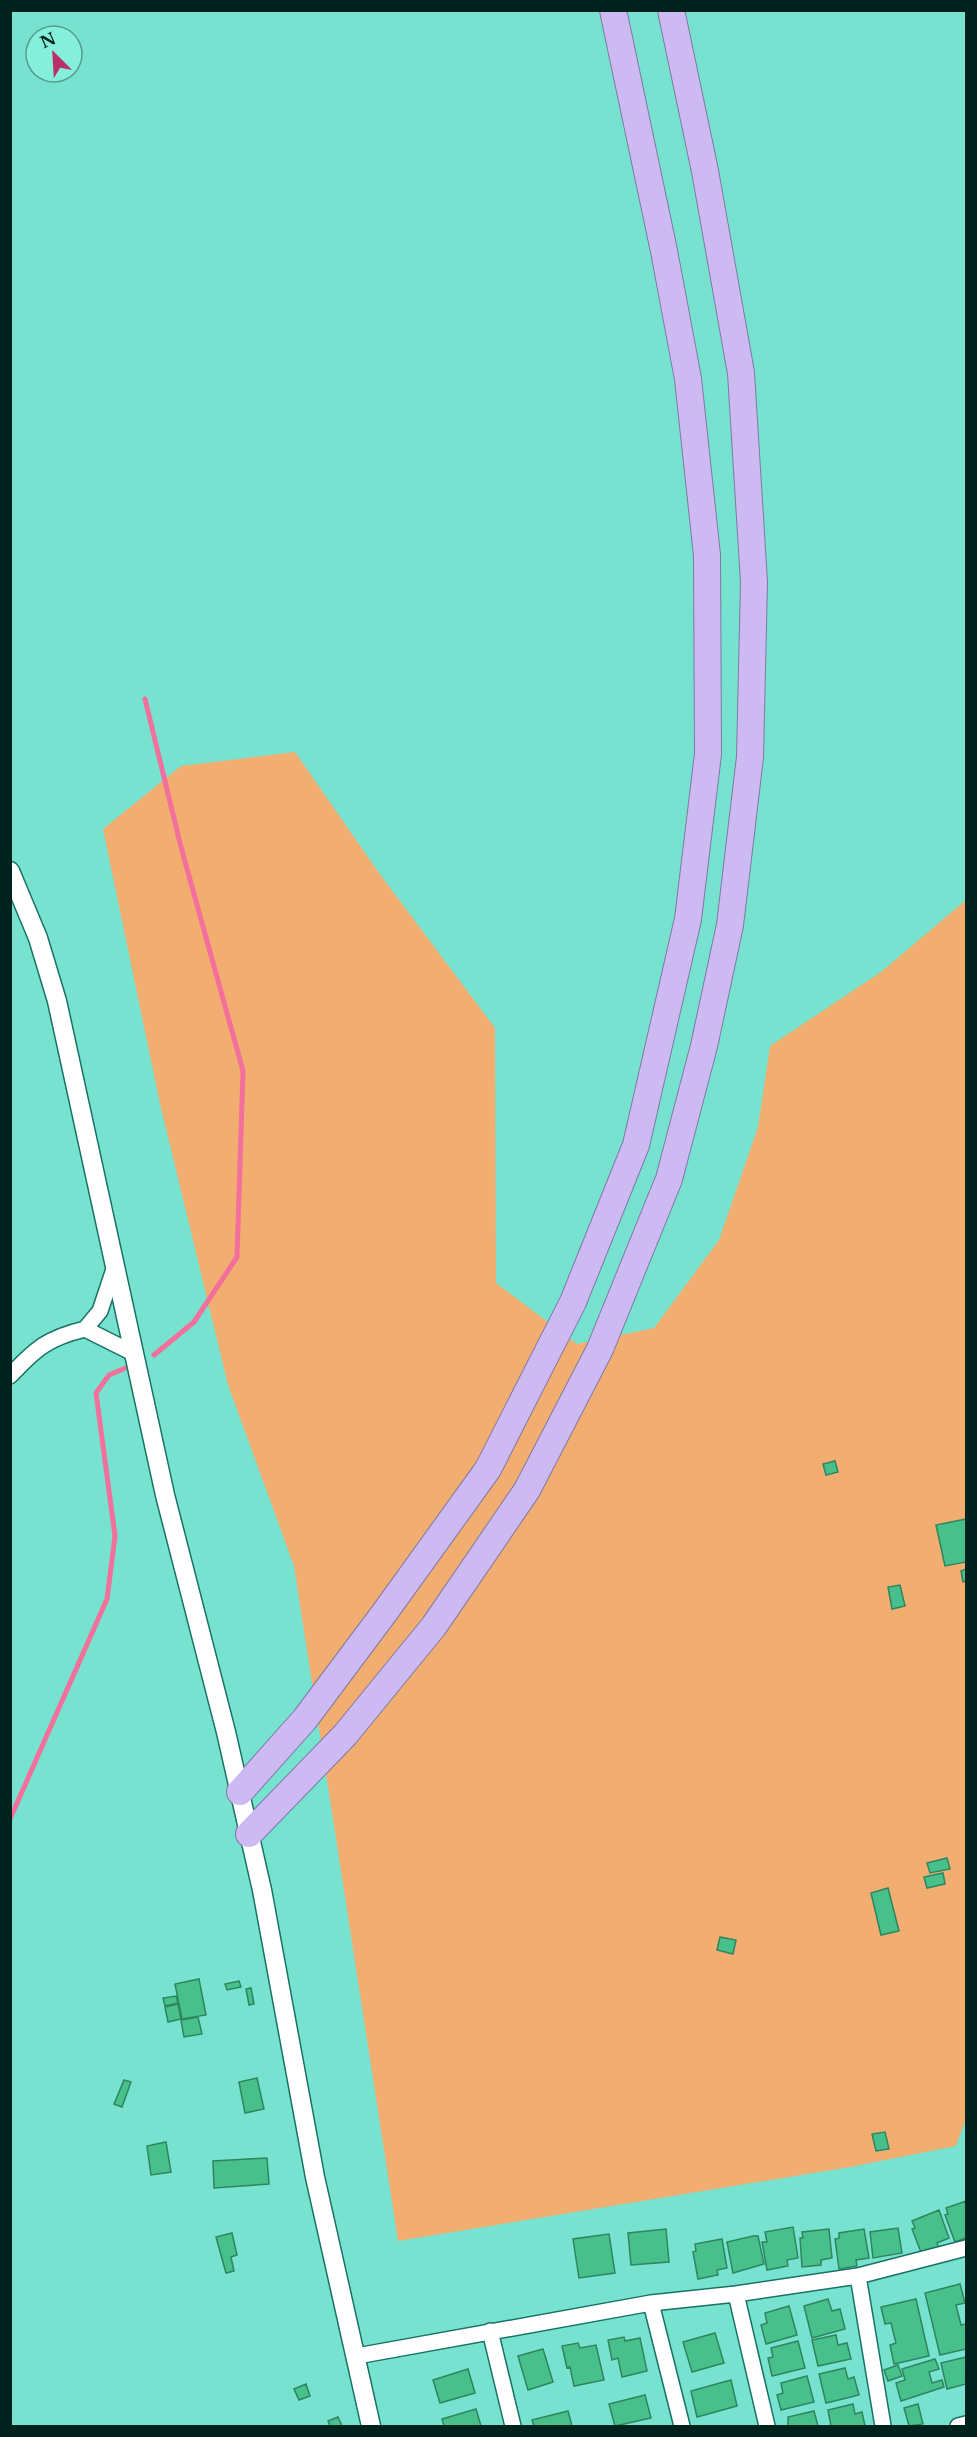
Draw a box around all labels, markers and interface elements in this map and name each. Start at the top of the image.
north arrow [24,24,84,84]
text: N [37,28,59,52]

